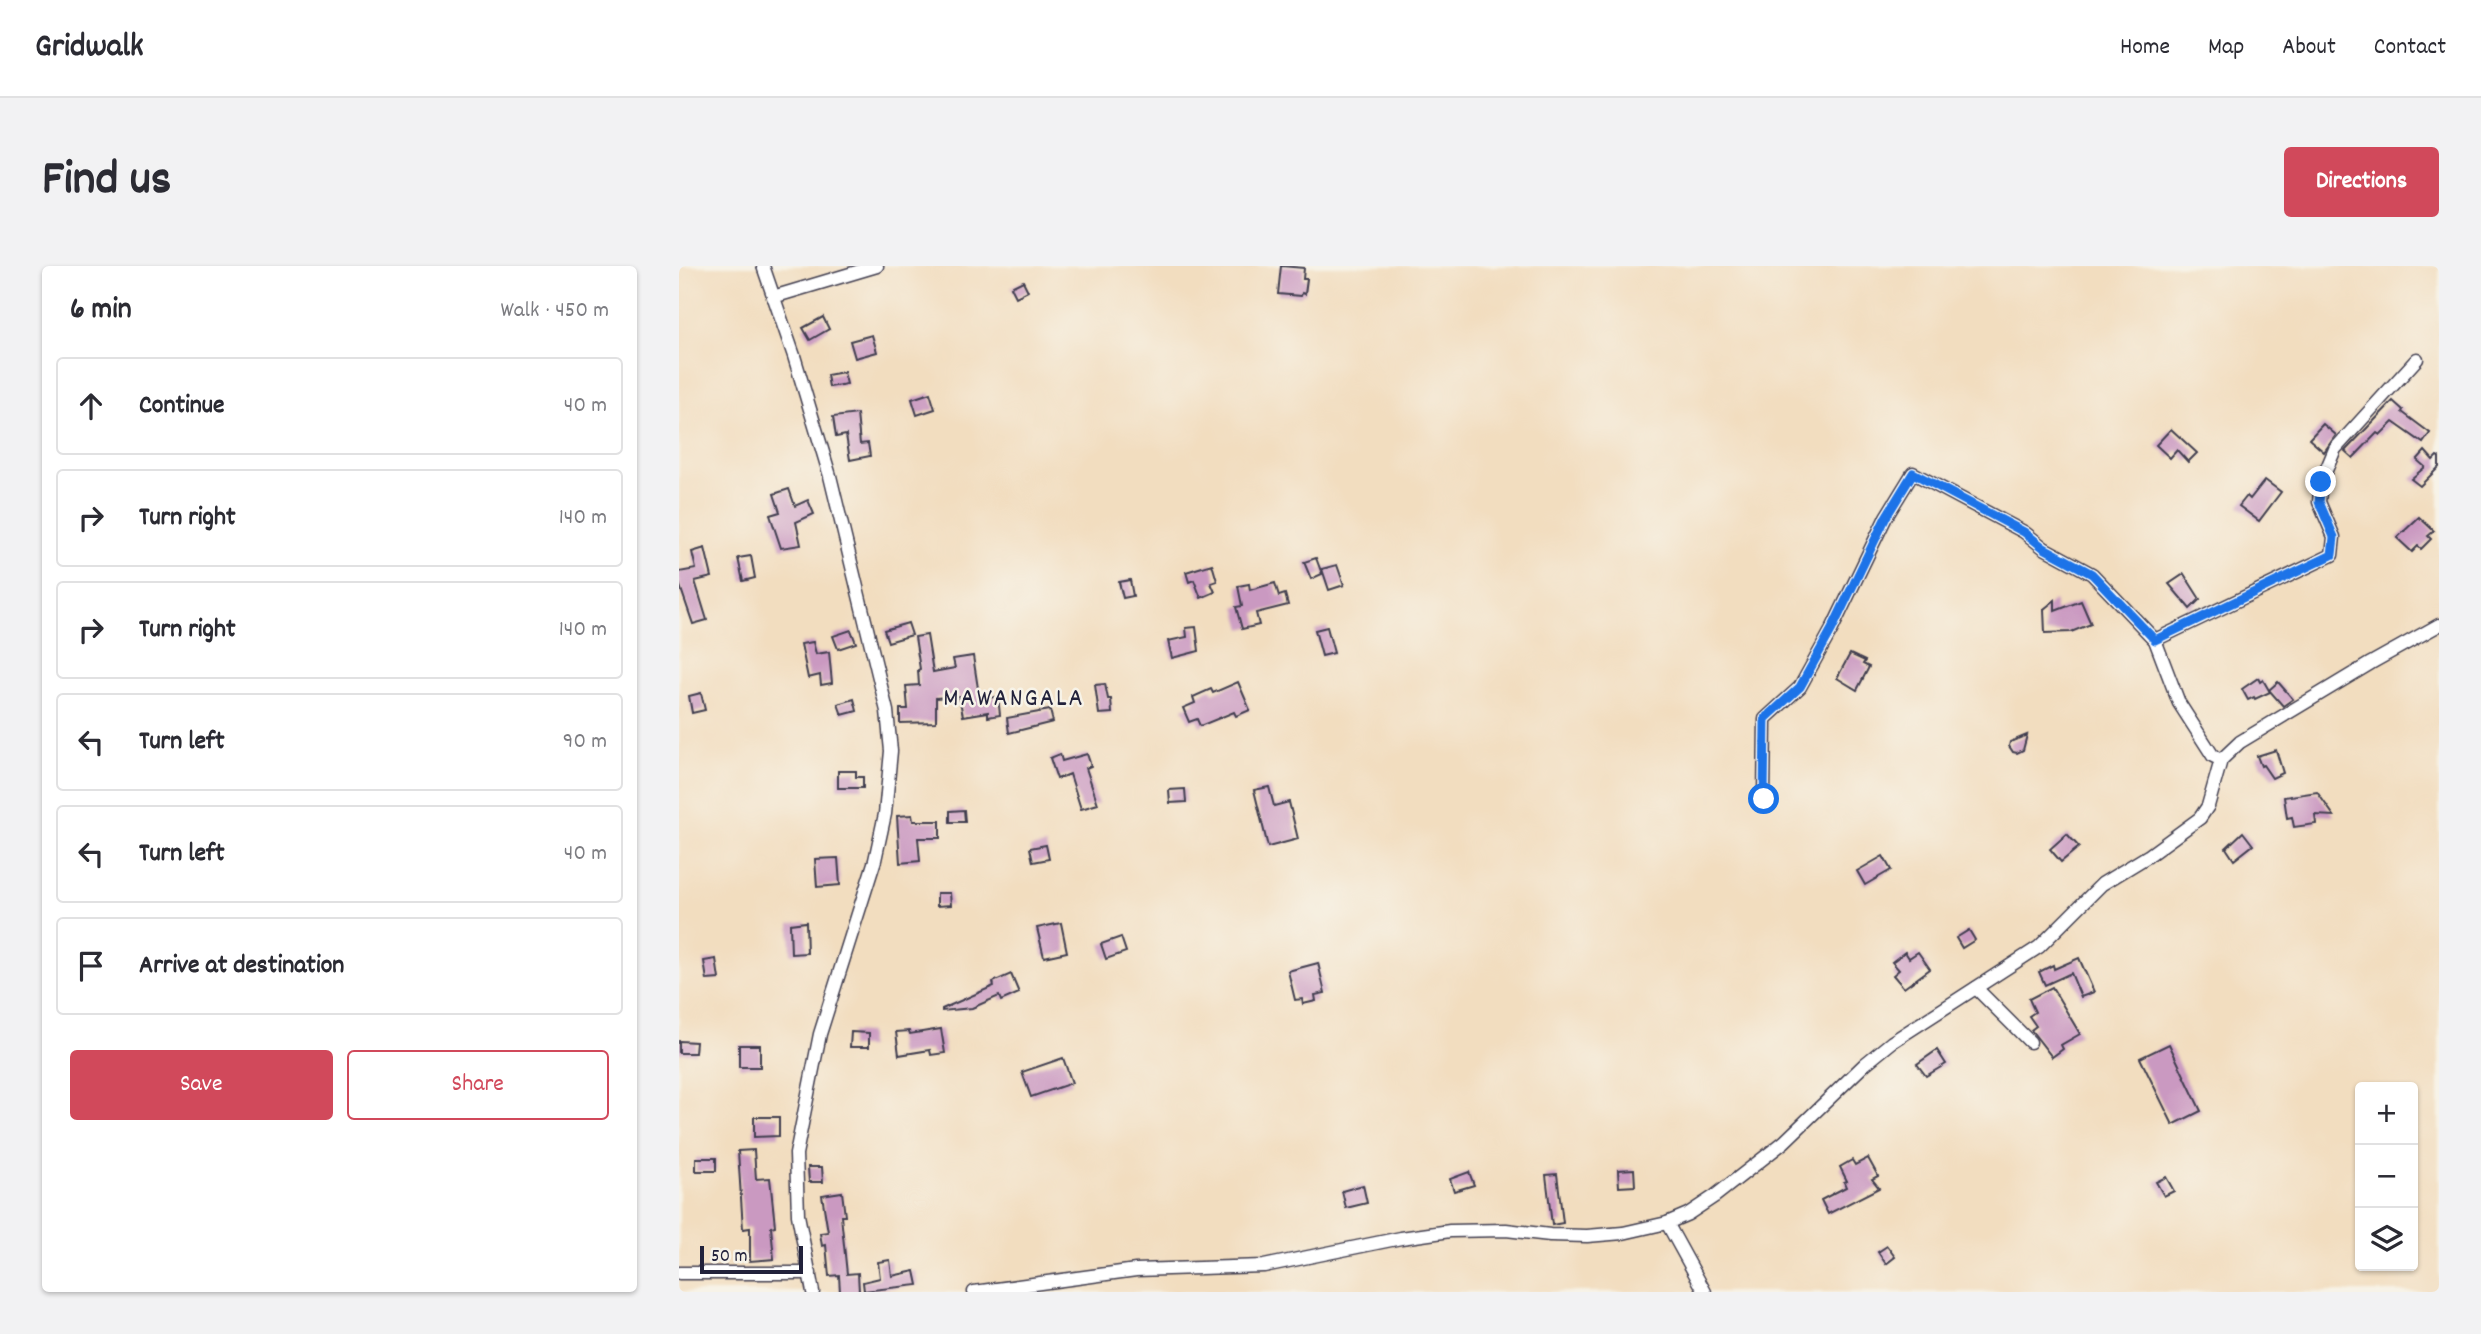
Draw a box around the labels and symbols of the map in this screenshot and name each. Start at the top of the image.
route end [2305,466,2336,497]
district label: MAWANGALA [943,681,1085,718]
route start [1748,783,1779,814]
scale bar [700,1243,803,1275]

